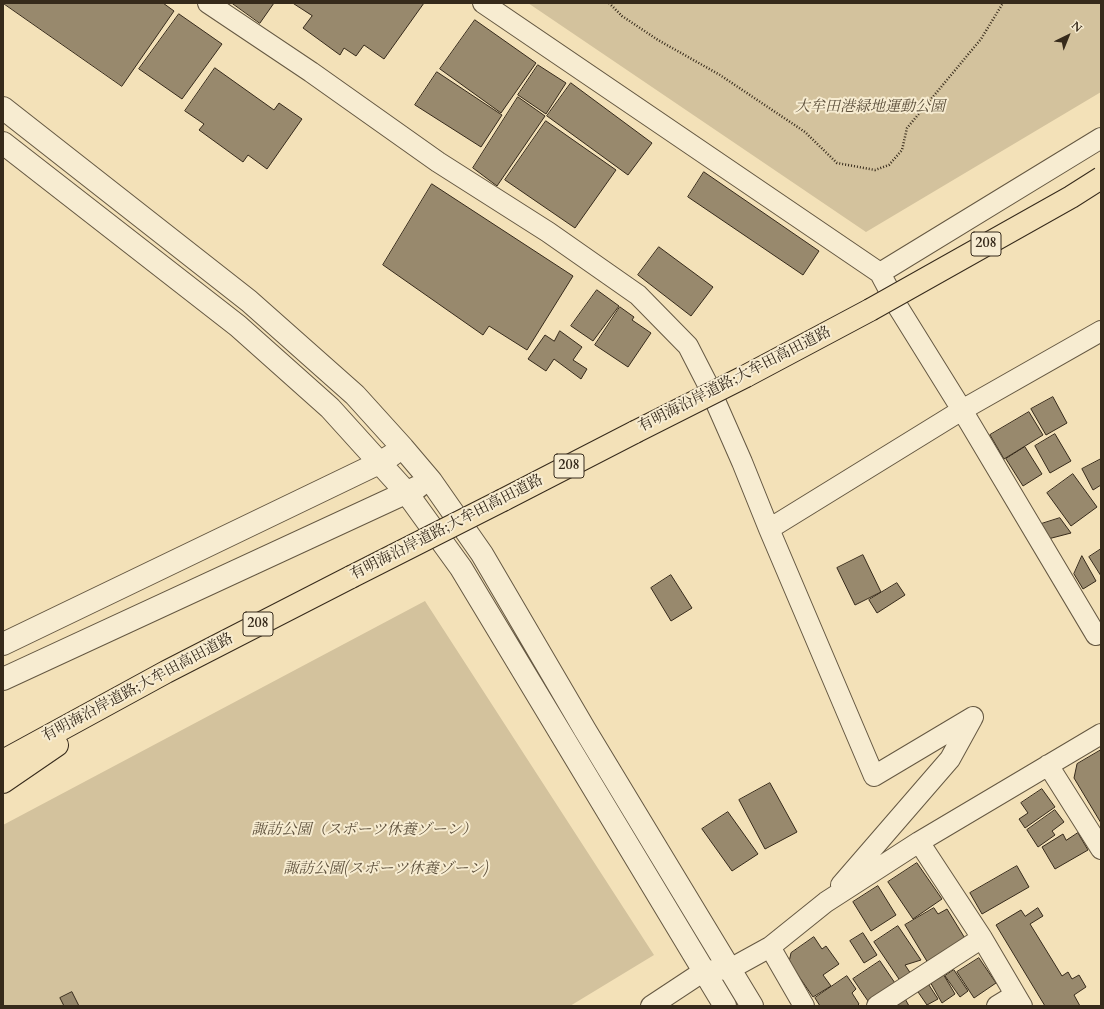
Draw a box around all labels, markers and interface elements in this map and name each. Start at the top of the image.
north arrow [1048,16,1088,56]
text: N [1068,18,1085,36]
park label: 大牟田港緑地運動公園 [795,99,945,117]
road number: 208 [971,232,1001,256]
street label: 有明海沿岸道路;大牟田高田道路 [636,323,834,437]
road number: 208 [554,454,584,478]
street label: 有明海沿岸道路;大牟田高田道路 [348,471,546,585]
road number: 208 [243,612,273,636]
street label: 有明海沿岸道路;大牟田高田道路 [39,630,237,746]
park label: 諏訪公園（スポーツ休養ゾーン） [252,822,476,840]
park label: 諏訪公園(スポーツ休養ゾーン) [284,861,488,879]

